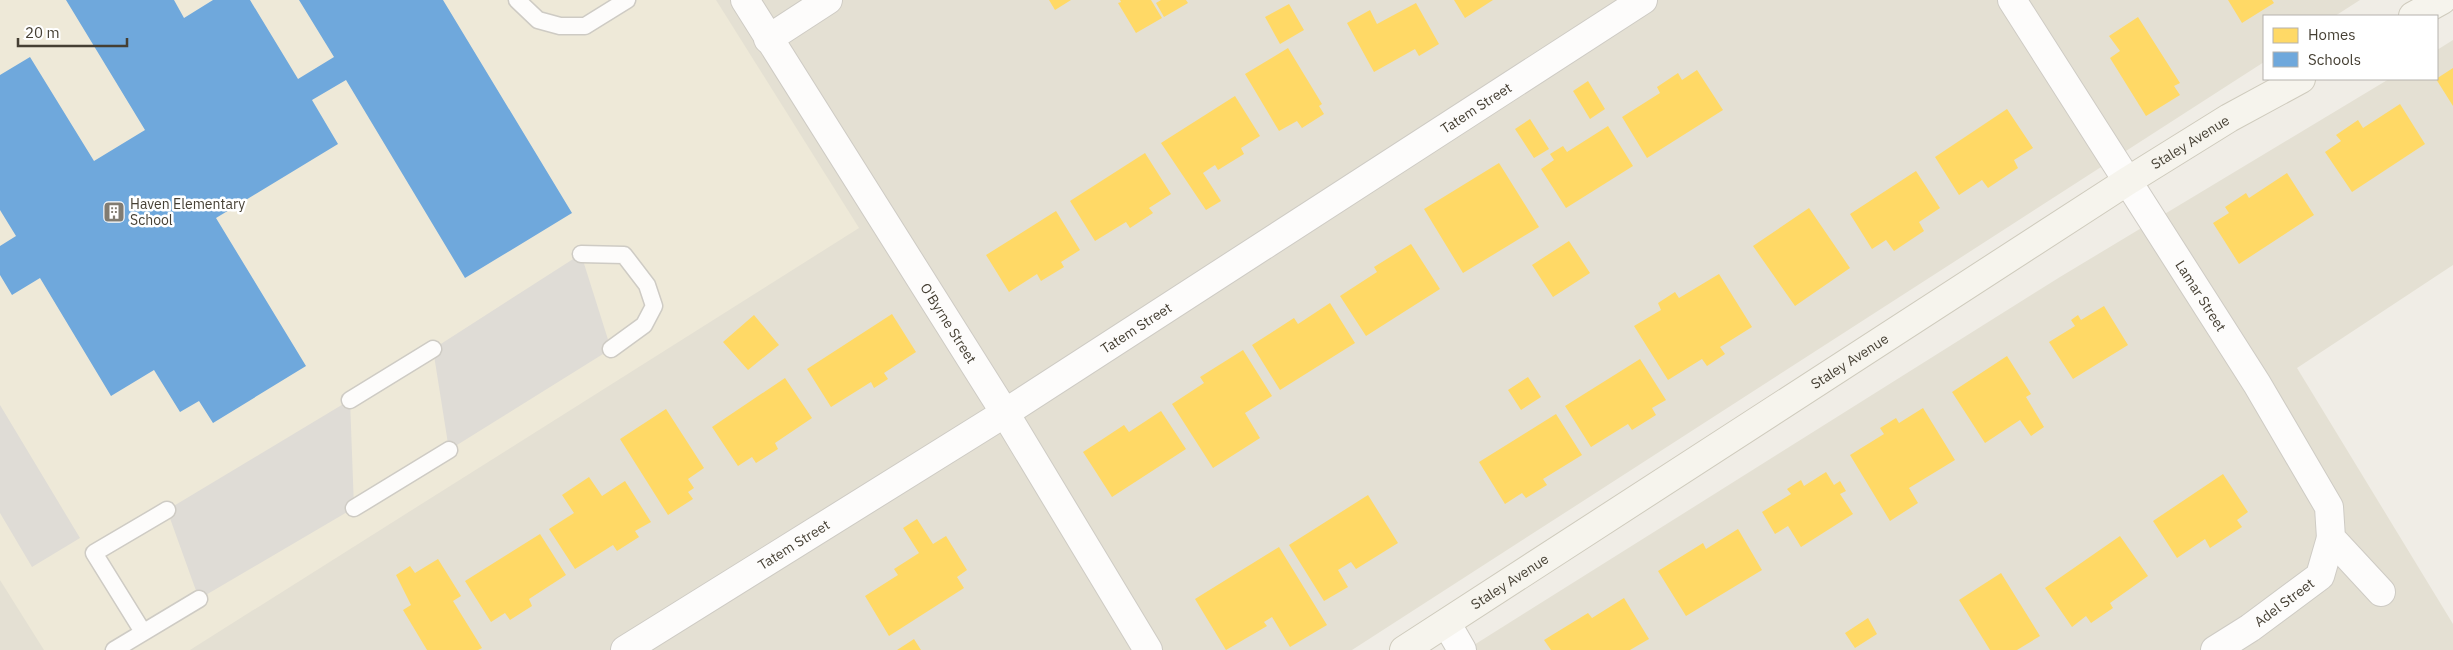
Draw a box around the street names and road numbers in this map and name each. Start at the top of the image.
street label: Tatem Street [1437,78,1515,138]
street label: Staley Avenue [2148,111,2233,173]
street label: Lamar Street [2171,257,2230,335]
street label: O'Byrne Street [916,280,981,367]
street label: Tatem Street [1097,299,1175,358]
street label: Staley Avenue [1807,329,1892,393]
street label: Tatem Street [755,516,833,574]
street label: Staley Avenue [1467,550,1552,613]
street label: Adel Street [2251,574,2318,631]

